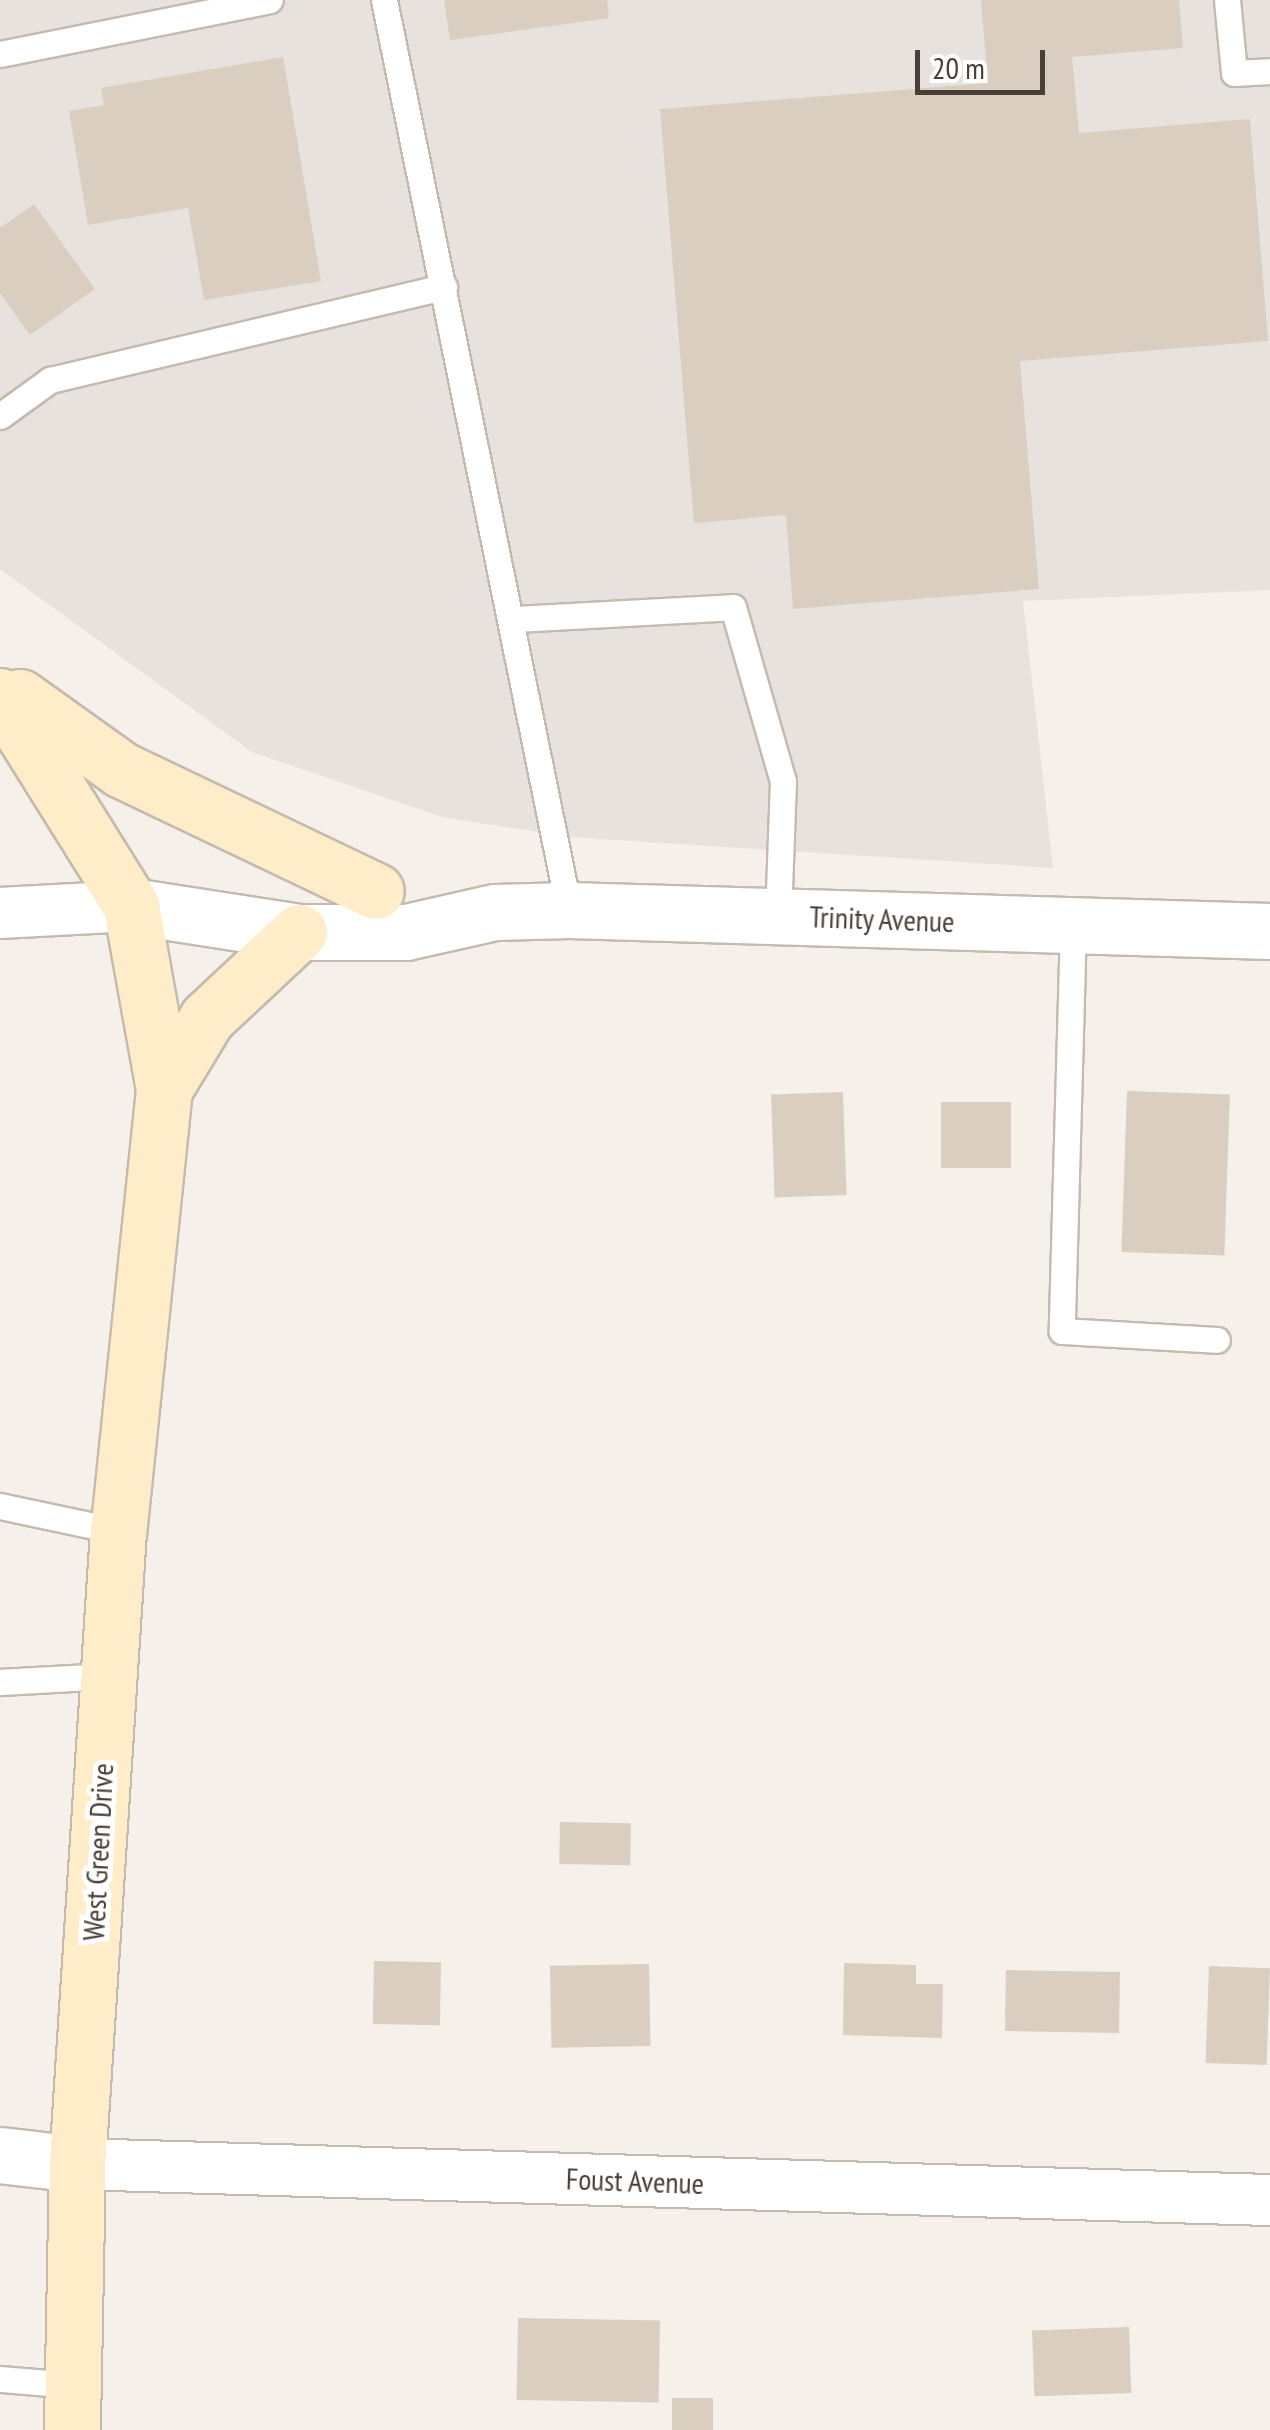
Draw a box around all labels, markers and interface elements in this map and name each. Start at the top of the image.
scale bar [920,30,1050,92]
text: 20 m [932,48,985,87]
street label: Trinity Avenue [808,898,956,940]
street label: West Green Drive [75,1762,121,1942]
street label: Foust Avenue [565,2161,705,2201]

